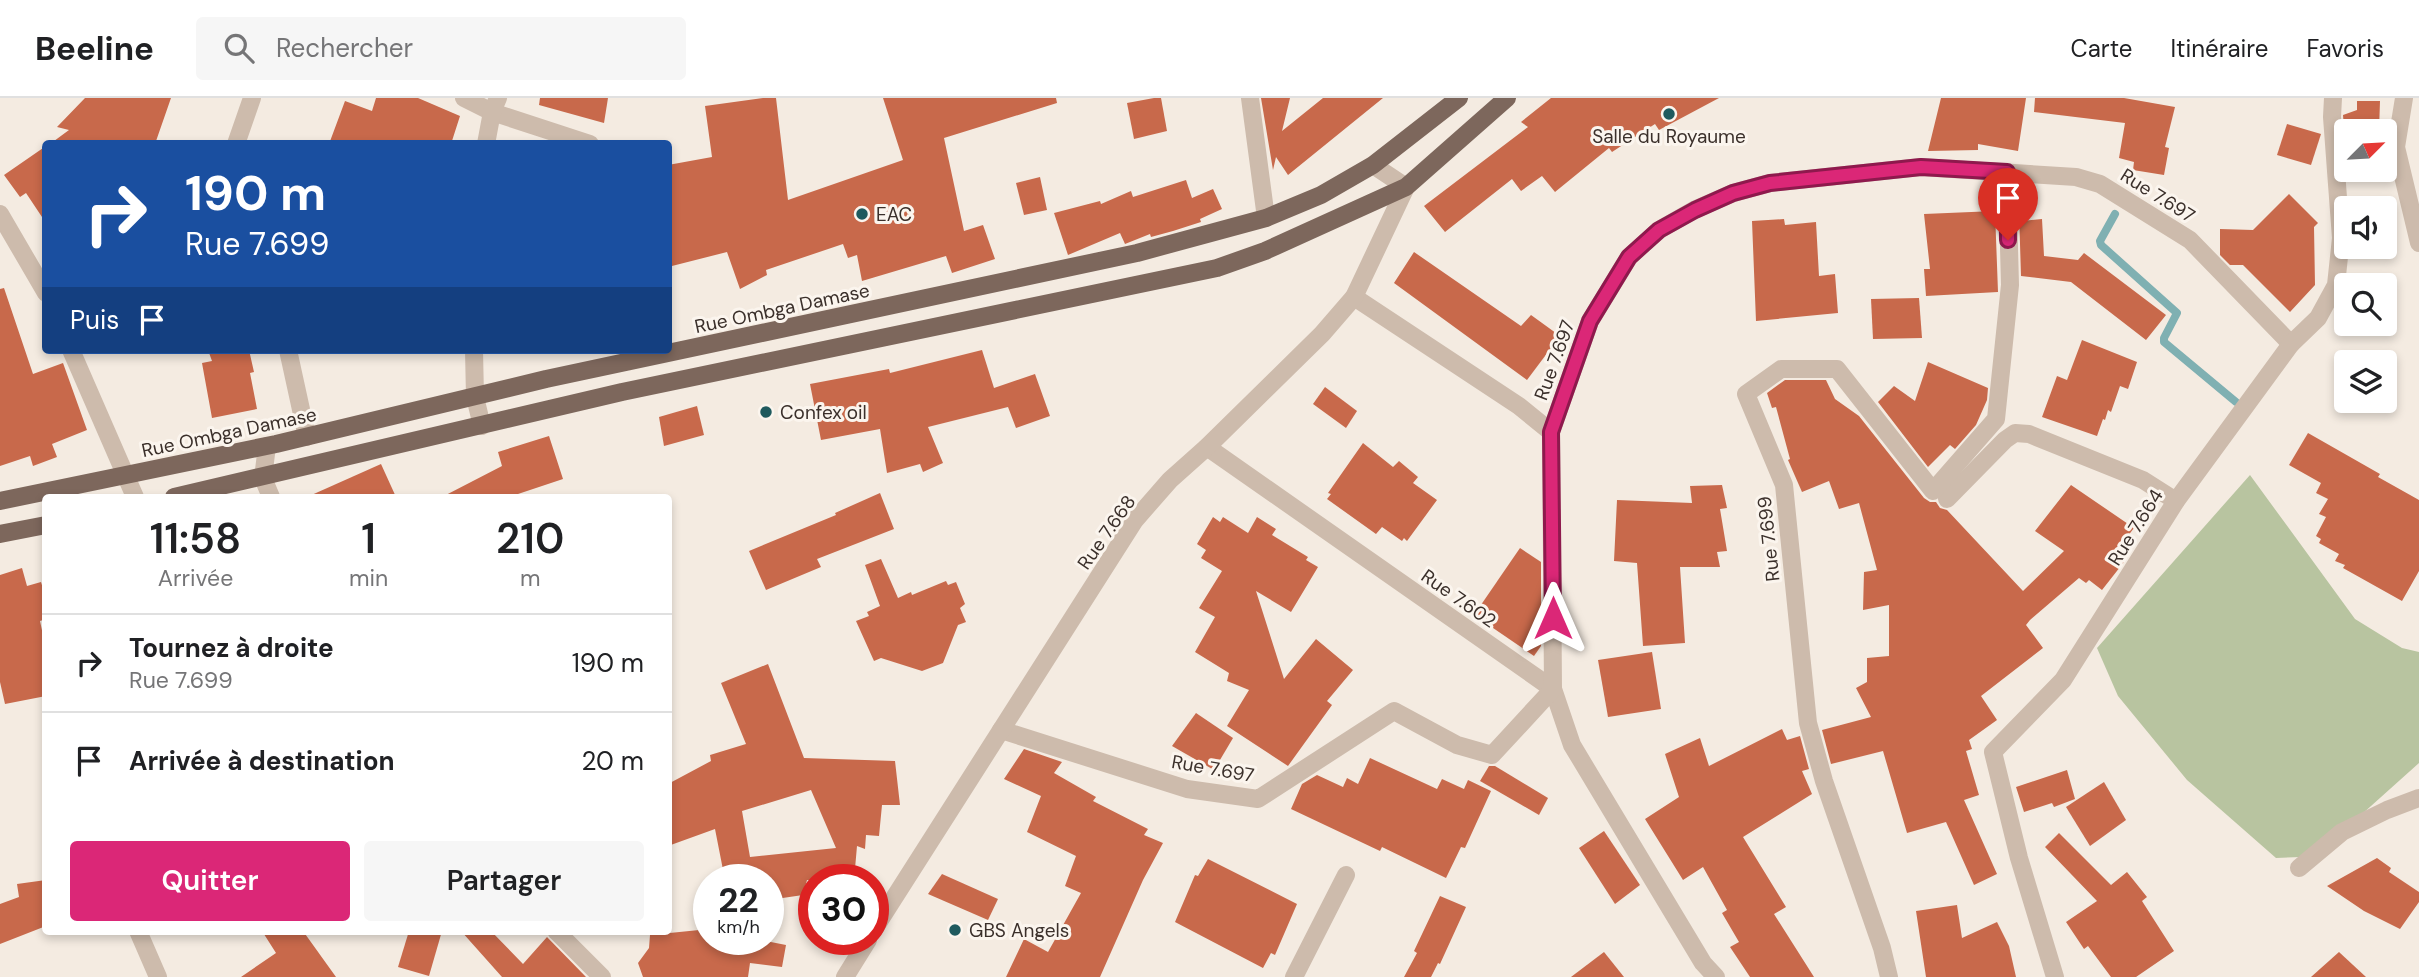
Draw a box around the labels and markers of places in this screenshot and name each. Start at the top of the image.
marker: Salle du Royaume [1661,106,1677,122]
place label: Salle du Royaume [1592,124,1746,149]
pin [1978,168,2038,240]
place label: EAC [876,202,912,227]
marker: EAC [854,206,870,222]
place label: Confex oil [780,400,867,425]
marker: Confex oil [758,404,774,420]
place label: GBS Angels [969,918,1069,943]
marker: GBS Angels [947,922,963,938]

